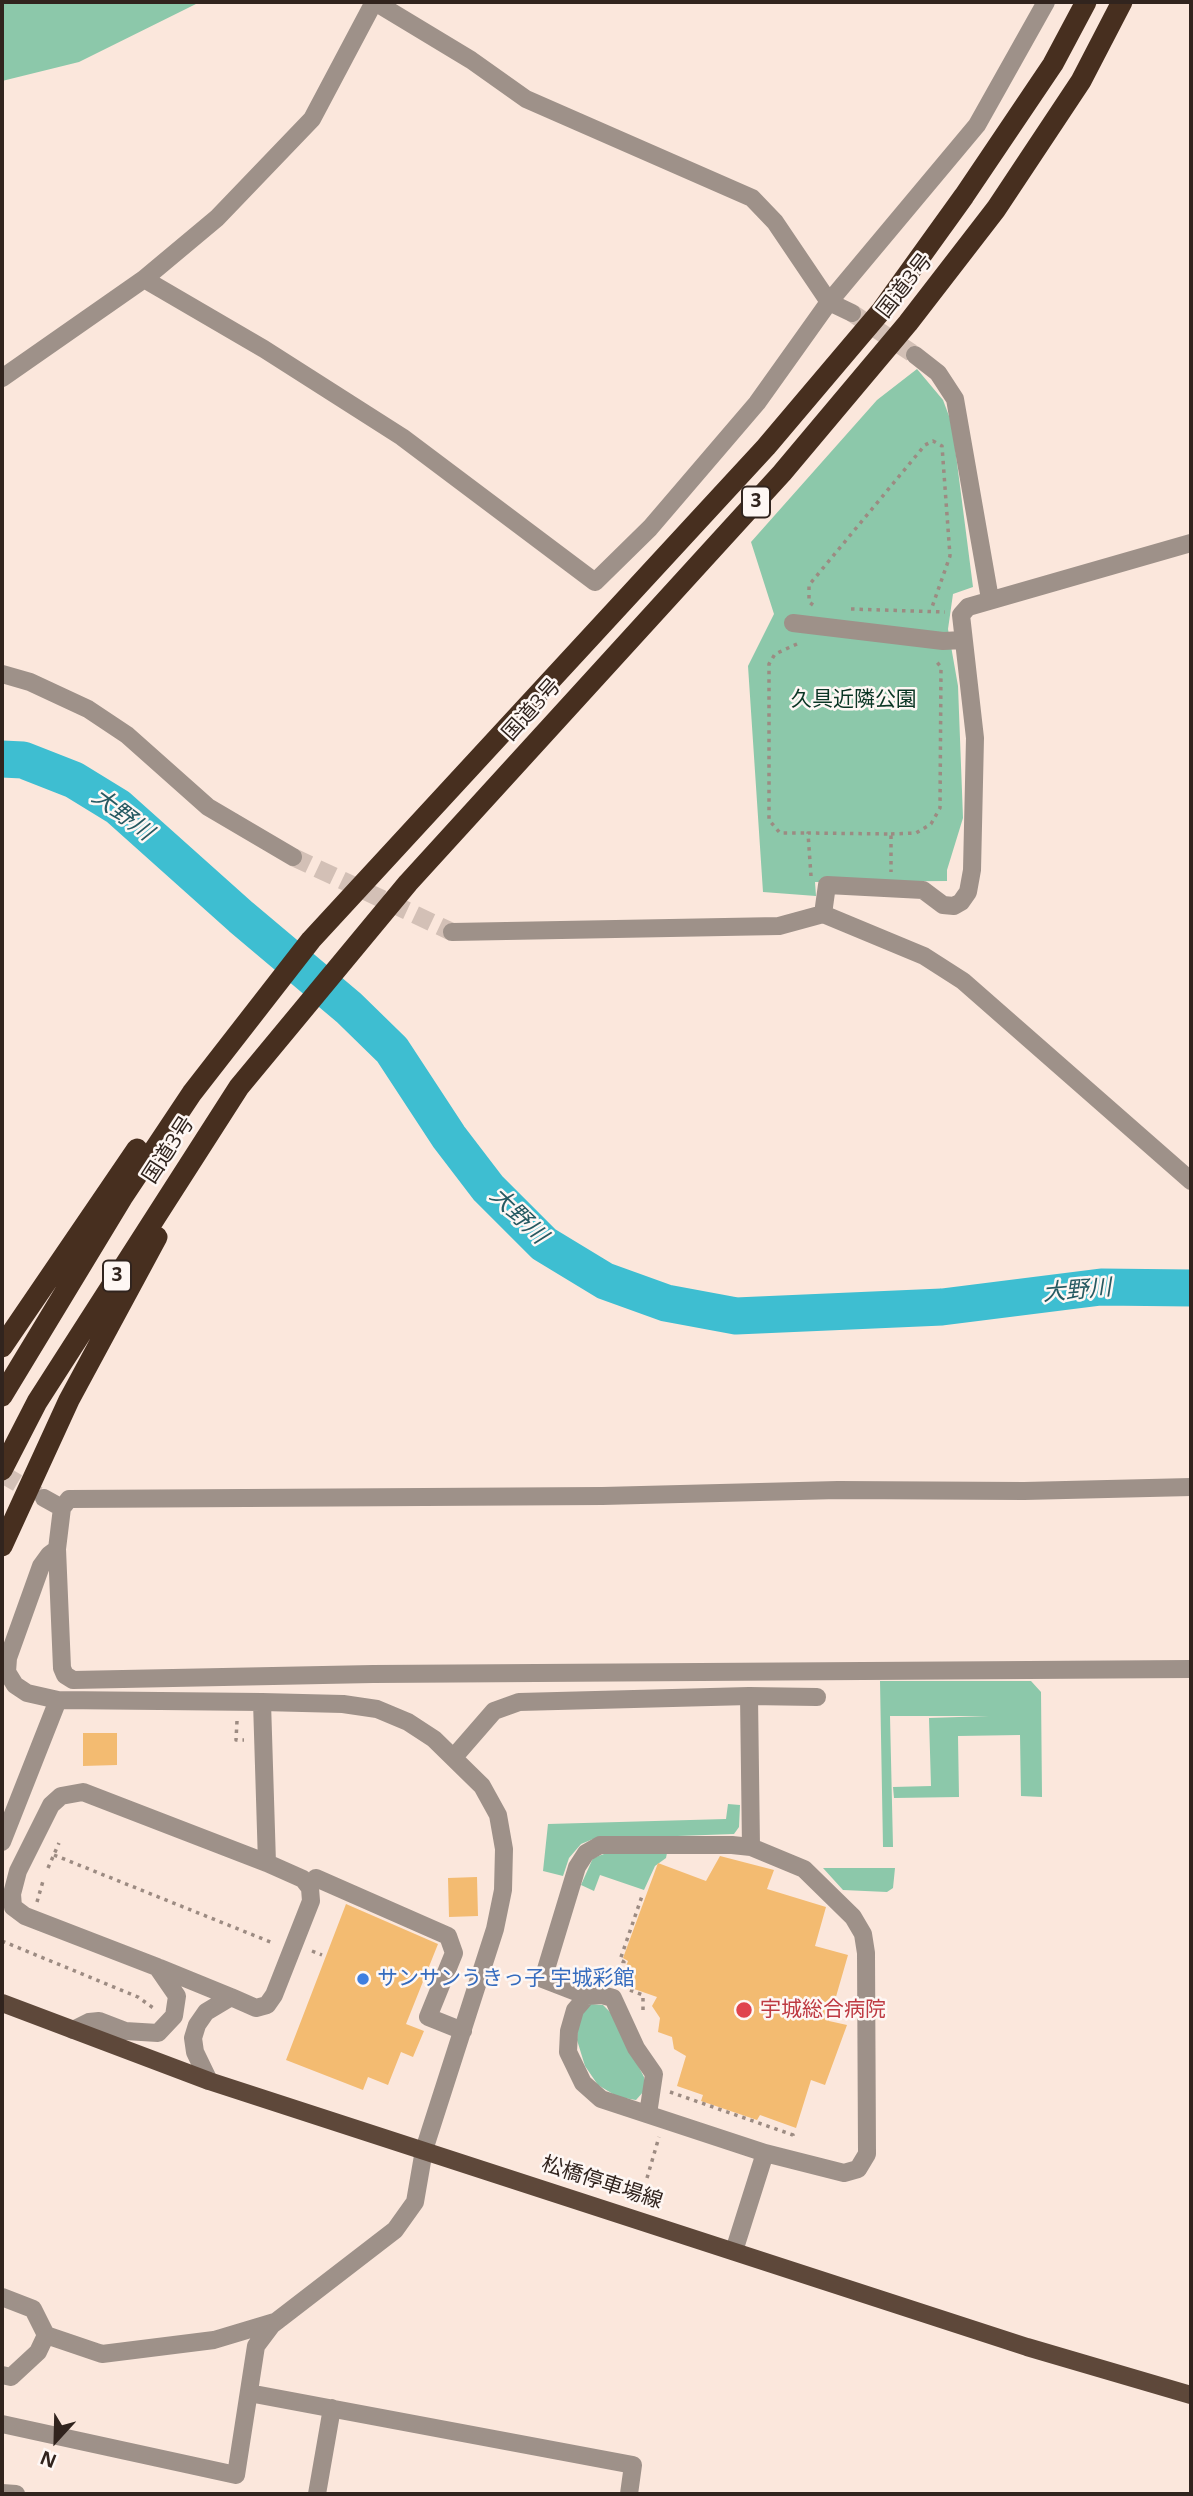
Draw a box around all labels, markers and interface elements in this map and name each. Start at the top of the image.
street label: 国道3号 [872,249,938,323]
road number: 3 [742,486,770,517]
street label: 国道3号 [498,674,566,746]
park label: 久具近隣公園 [791,687,917,713]
water label: 大野川 [86,783,158,847]
street label: 国道3号 [138,1112,200,1188]
water label: 大野川 [484,1182,552,1250]
road number: 3 [103,1260,131,1292]
water label: 大野川 [1041,1274,1113,1308]
place label: サンサンうきっ子 宇城彩館 [377,1966,634,1992]
marker: サンサンうきっ子 宇城彩館 [355,1971,371,1987]
place label: 宇城総合病院 [760,1997,886,2023]
marker: 宇城総合病院 [734,2000,754,2020]
street label: 松橋停車場線 [538,2152,666,2214]
north arrow [21,2405,91,2475]
text: N [36,2445,60,2474]

